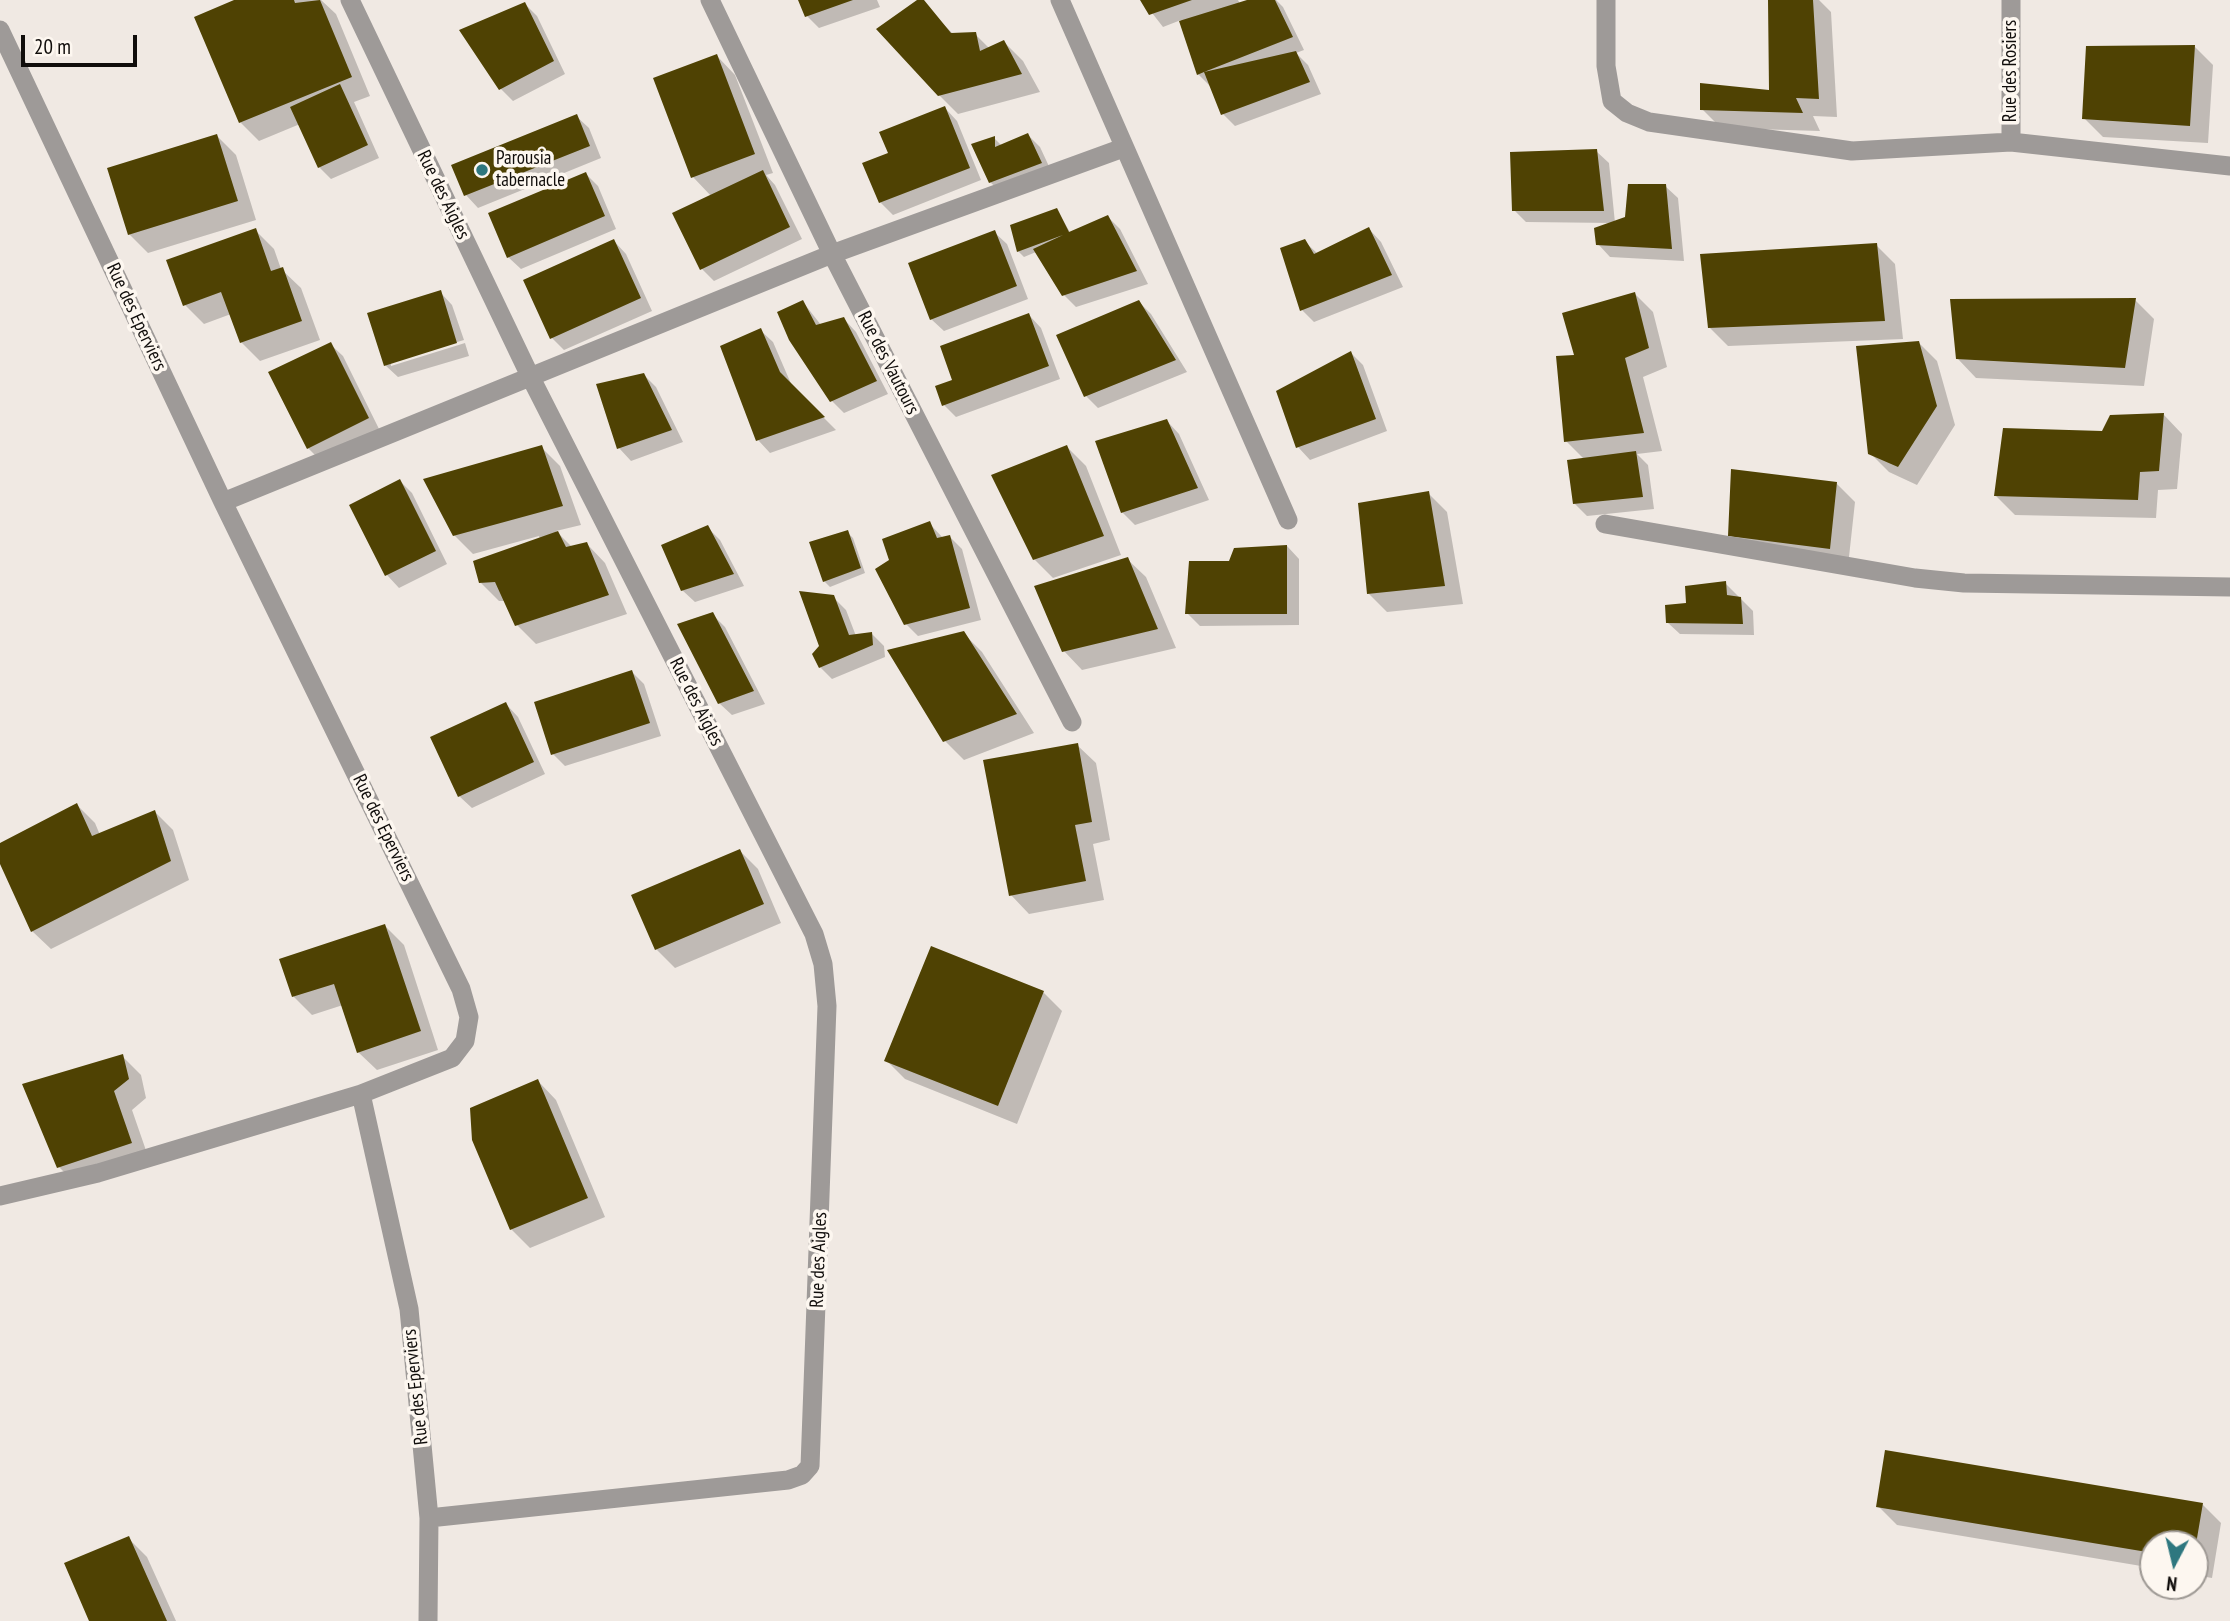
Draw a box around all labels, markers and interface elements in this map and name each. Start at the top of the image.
street label: Rue des Rosiers [2000,20,2022,122]
scale bar [24,21,140,65]
text: 20 m [34,33,71,60]
street label: Rue des Aigles [412,147,474,243]
place label: Parousia tabernacle [496,148,565,192]
marker: Parousia tabernacle [474,162,490,178]
street label: Rue des Eperviers [101,260,171,374]
street label: Rue des Vautours [852,308,924,418]
street label: Rue des Aigles [664,654,728,750]
street label: Rue des Eperviers [347,771,419,885]
street label: Rue des Aigles [806,1212,832,1308]
street label: Rue des Eperviers [399,1328,433,1446]
north arrow [2139,1530,2209,1600]
text: N [2165,1571,2178,1596]

